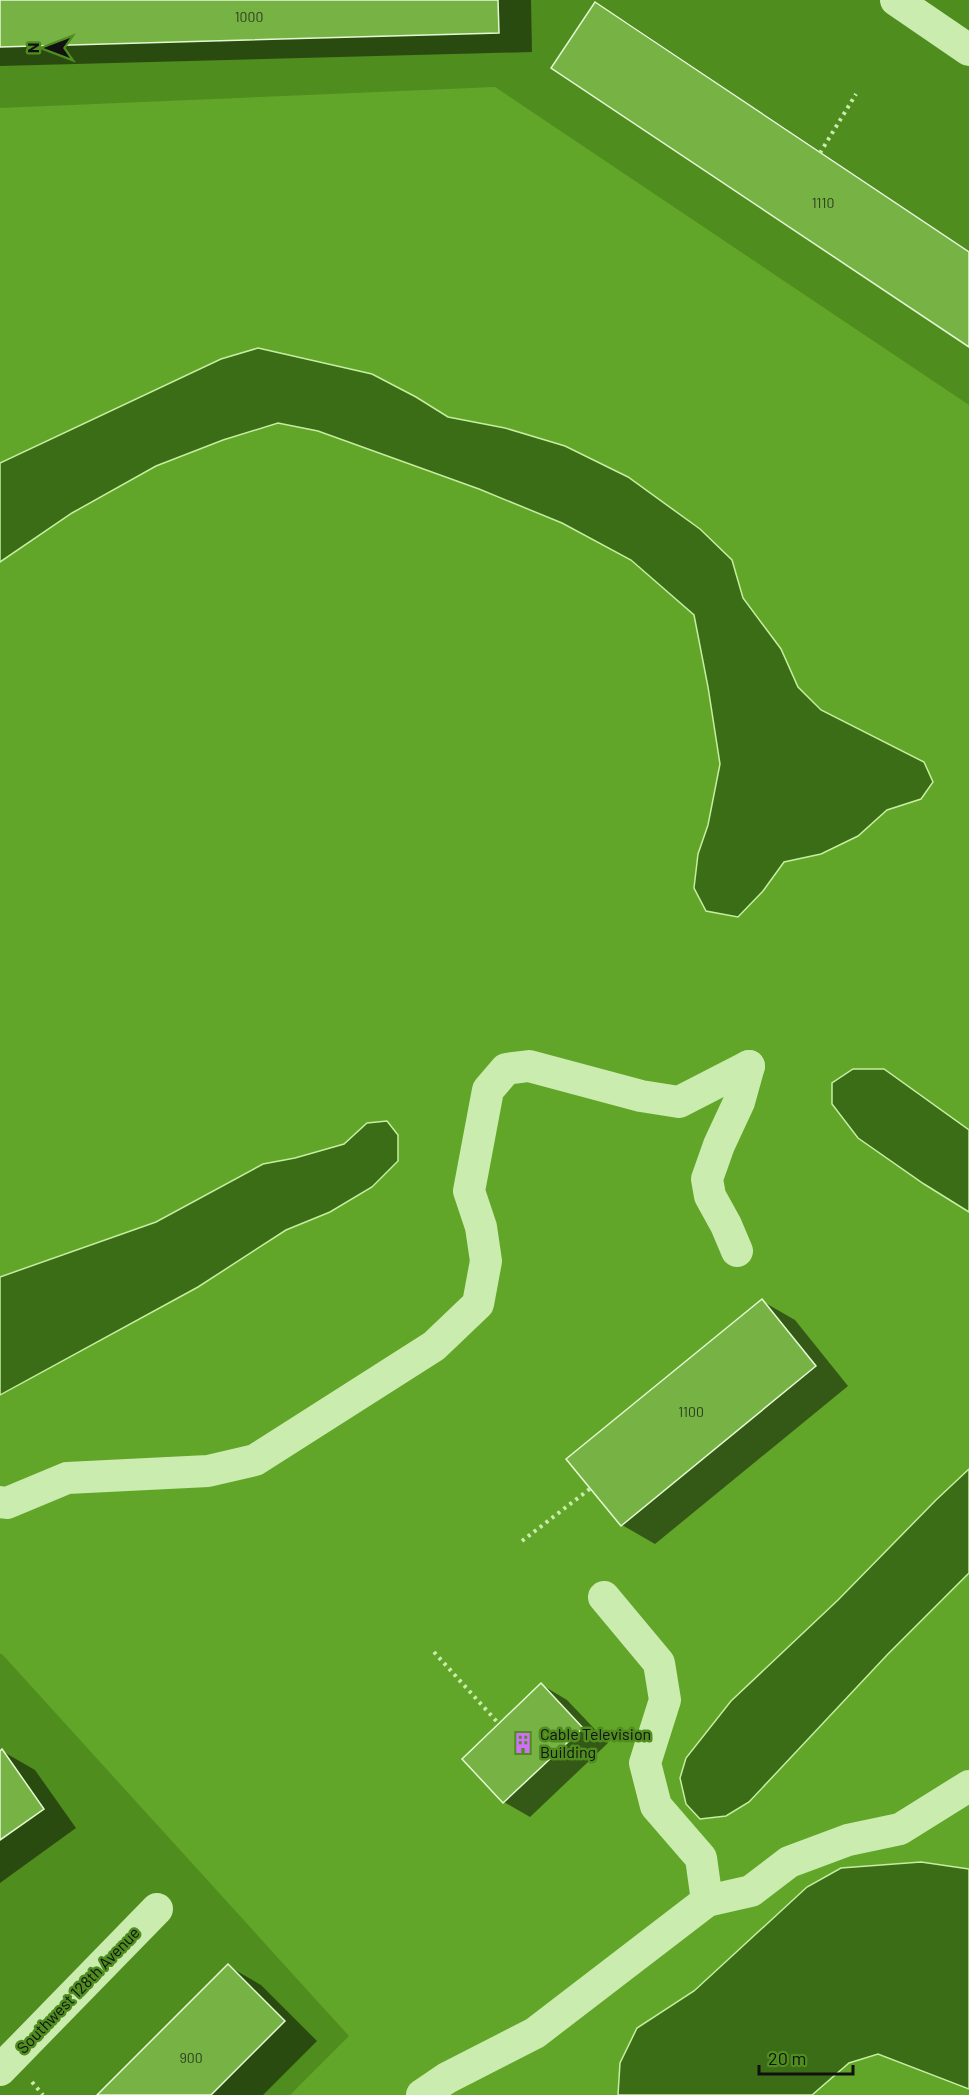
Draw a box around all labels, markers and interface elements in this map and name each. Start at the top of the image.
house number: 1000 [235,8,263,25]
north arrow [18,18,78,78]
text: N [23,43,42,53]
house number: 1110 [812,194,834,211]
house number: 1100 [678,1403,704,1420]
place label: Cable Television Building [540,1724,651,1761]
building icon: Cable Television Building [511,1731,535,1755]
street label: Southwest 128th Avenue [12,1923,143,2057]
scale bar [759,2038,854,2076]
text: 20 m [768,2047,806,2069]
house number: 900 [179,2049,203,2066]

